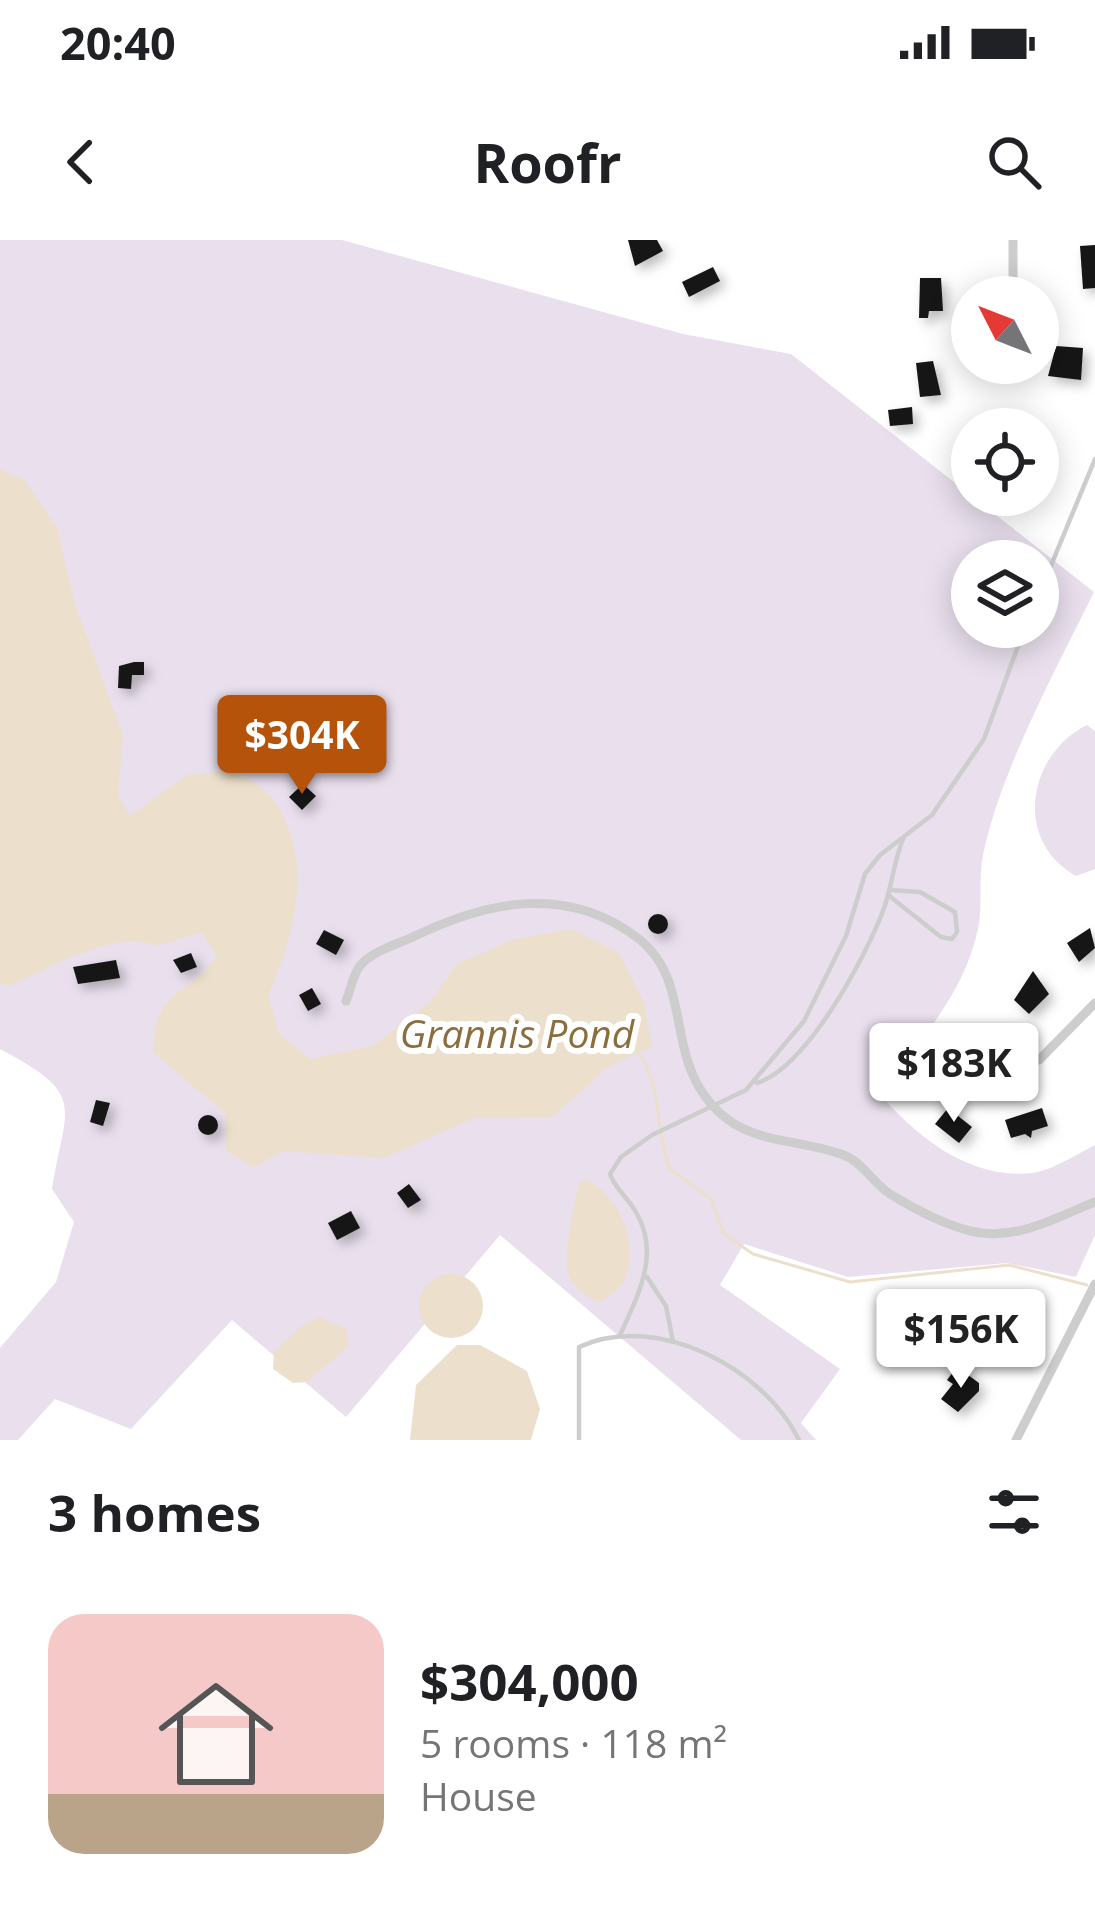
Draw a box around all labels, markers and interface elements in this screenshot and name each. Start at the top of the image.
text: 20:40 [60,12,176,73]
text: Roofr [474,125,621,199]
icon: back [48,129,114,195]
icon: search [981,129,1047,195]
north arrow [951,276,1059,384]
map controls [951,276,1059,648]
button: locate [951,408,1059,516]
button: layers [951,540,1059,648]
pin: $304K [218,695,386,797]
text: $304K [244,707,360,760]
water label: Grannis Pond [400,1006,636,1059]
pin: $183K [870,1023,1038,1125]
text: $183K [896,1035,1012,1088]
pin: $156K [877,1289,1045,1391]
text: $156K [903,1301,1019,1354]
text: 3 homes [48,1477,261,1547]
icon: filters [981,1479,1047,1545]
text: $304,000 [420,1646,639,1716]
icon: home [144,1662,288,1806]
text: 5 rooms · 118 m² [420,1716,727,1769]
text: House [420,1769,537,1822]

